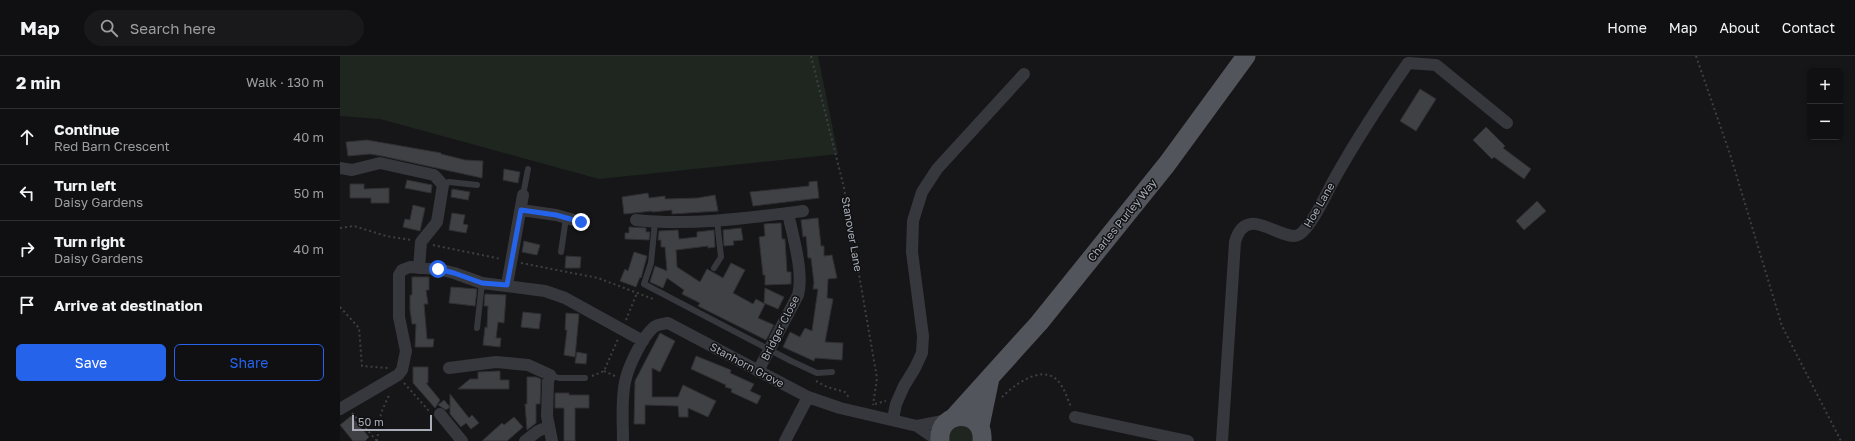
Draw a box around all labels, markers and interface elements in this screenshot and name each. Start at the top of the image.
search box [84,10,364,46]
text: Map [20,16,60,39]
icon: search [98,17,120,39]
text: Search here [130,19,216,37]
text: Home [1607,19,1647,36]
text: Map [1669,19,1697,36]
text: About [1719,19,1760,36]
text: Contact [1782,19,1835,36]
map controls [1807,68,1843,140]
button: + [1807,68,1843,104]
text: 2 min [16,72,60,93]
text: Walk · 130 m [246,74,324,90]
button: − [1807,104,1843,140]
text: Continue [54,120,120,138]
icon: ahead [16,126,38,148]
text: 40 m [293,129,324,145]
text: Red Barn Crescent [54,138,170,154]
text: Turn left [54,176,116,194]
street label: Charles Purley Way [1084,176,1159,263]
street label: Hoe Lane [1300,180,1337,230]
icon: left [16,182,38,204]
text: 50 m [294,185,324,201]
text: Daisy Gardens [54,194,143,210]
street label: Stanover Lane [840,196,865,272]
route end [572,213,590,231]
text: Turn right [54,232,125,250]
icon: right [16,238,38,260]
text: 40 m [293,241,324,257]
text: Daisy Gardens [54,250,143,266]
route start [429,260,447,278]
street label: Bridger Close [758,293,802,362]
icon: arrive [16,294,38,316]
text: Arrive at destination [54,296,203,314]
street label: Stanhorn Grove [708,340,786,390]
button: Save [16,344,166,381]
button: Share [174,344,324,381]
scale bar [352,413,432,432]
text: 50 m [358,415,384,428]

